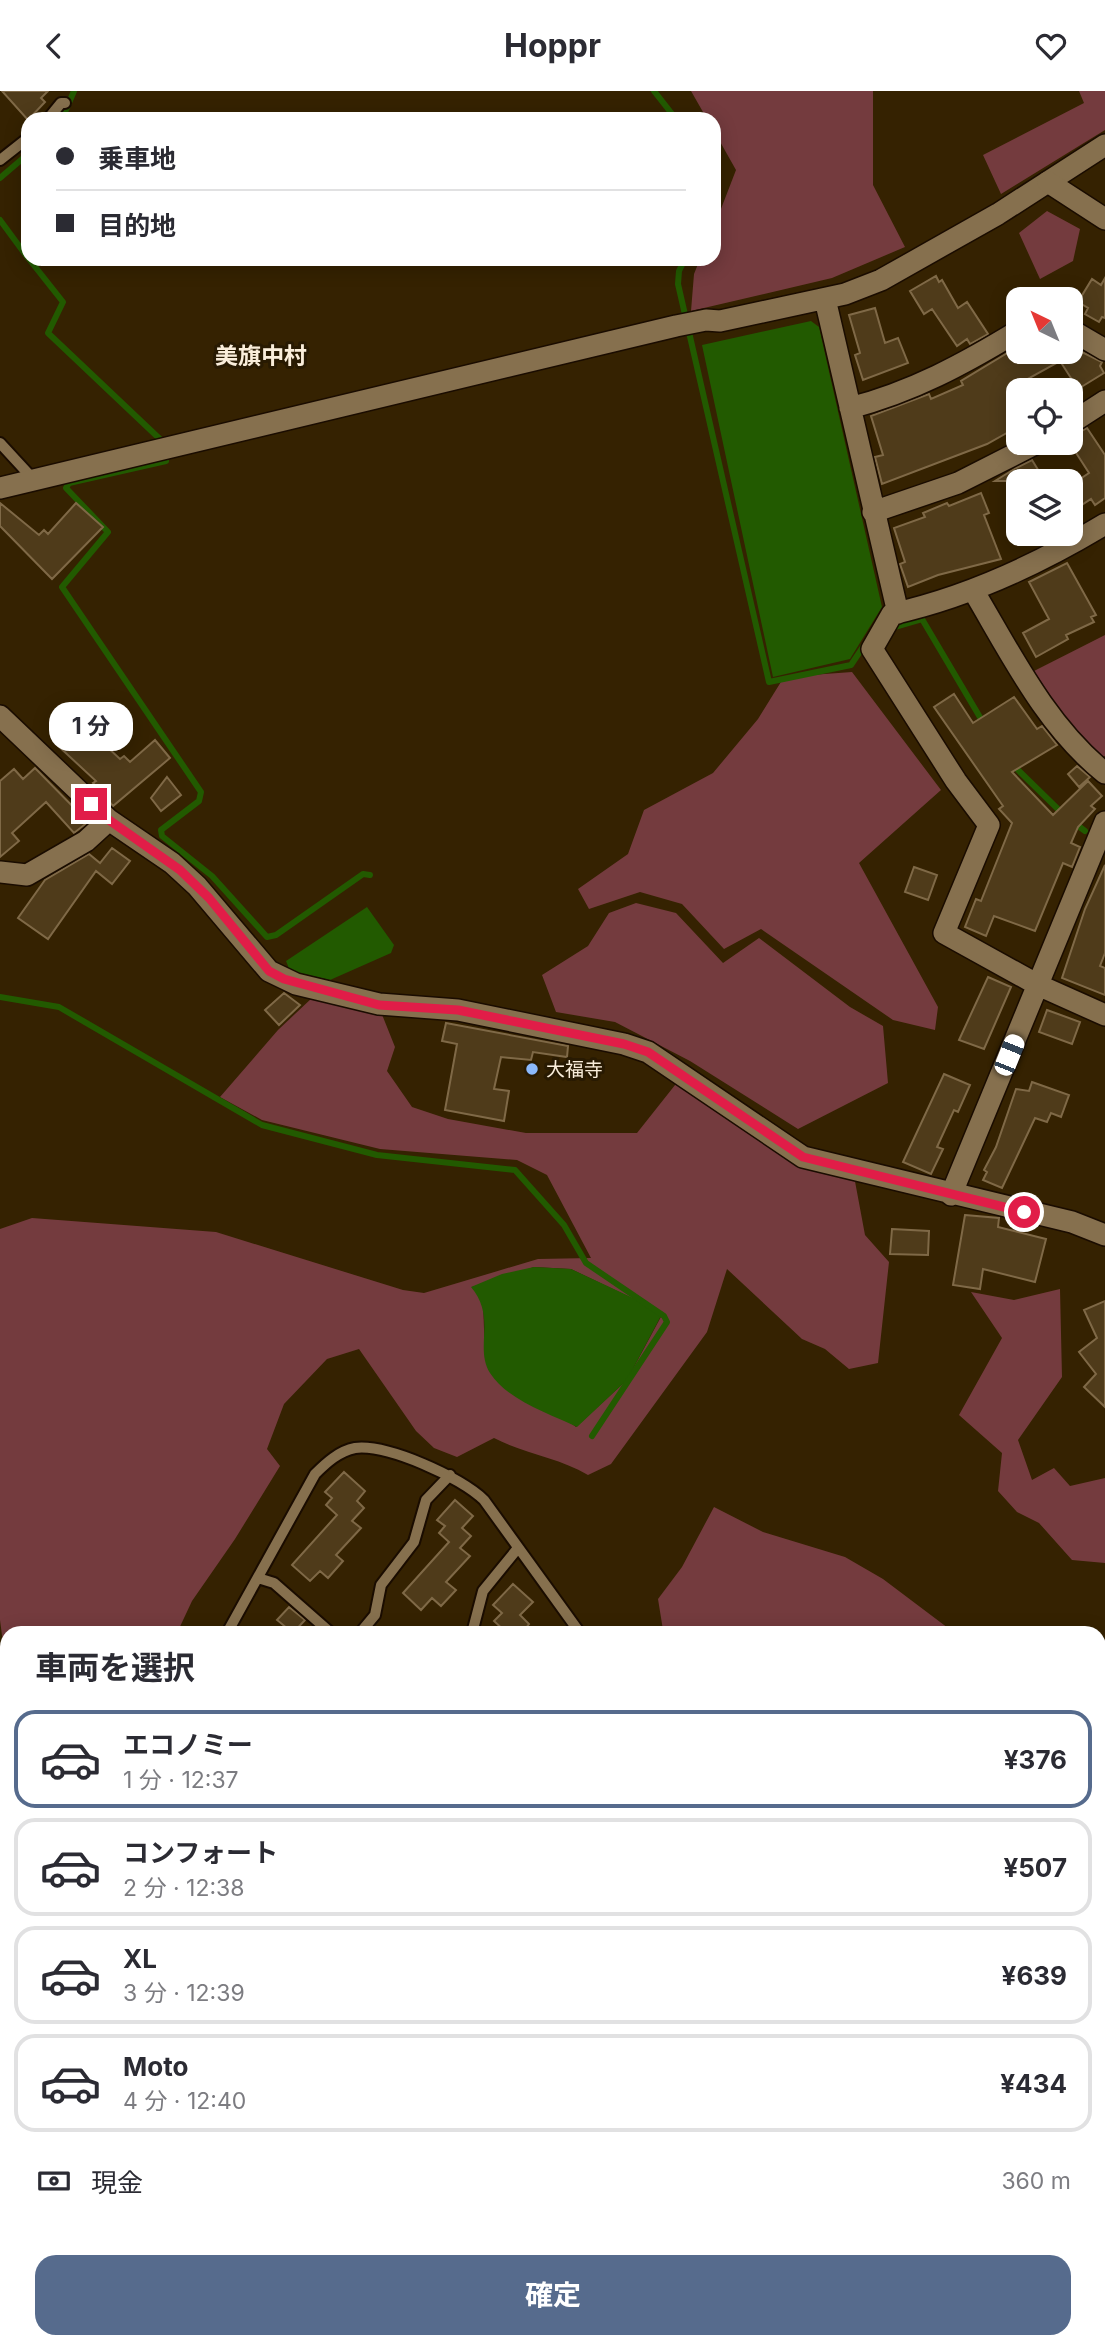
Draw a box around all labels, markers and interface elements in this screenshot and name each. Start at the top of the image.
text: Hoppr [504,26,601,65]
icon: back [35,27,73,65]
icon: heart [1032,27,1070,65]
text: 乗車地 [98,143,176,174]
text: 目的地 [98,210,176,241]
north arrow [1006,287,1083,364]
map controls [1006,287,1083,546]
district label: 美旗中村 [215,342,307,370]
button: locate [1006,378,1083,455]
button: layers [1006,469,1083,546]
callout: 1 分 [49,703,133,751]
text: 1 分 [72,712,110,740]
route end [75,788,107,820]
car [992,1032,1027,1078]
place label: 大福寺 [546,1058,603,1081]
marker: 大福寺 [524,1061,540,1077]
route start [1008,1196,1040,1228]
text: 車両を選択 [35,1648,195,1687]
icon: car [39,1728,102,1791]
text: エコノミー [123,1729,253,1760]
text: ¥376 [1004,1744,1067,1775]
text: 1 分 · 12:37 [123,1766,239,1794]
icon: car [39,1836,102,1899]
text: コンフォート [123,1837,278,1868]
text: ¥507 [1003,1852,1067,1883]
text: 2 分 · 12:38 [123,1874,245,1902]
text: XL [123,1943,157,1974]
icon: car [39,1944,102,2007]
text: ¥639 [1002,1960,1067,1991]
text: 3 分 · 12:39 [123,1979,245,2007]
text: Moto [123,2051,188,2082]
icon: car [39,2052,102,2115]
text: ¥434 [1000,2068,1067,2099]
text: 4 分 · 12:40 [123,2087,246,2115]
icon: cash [35,2162,73,2200]
text: 現金 [91,2167,143,2198]
text: 360 m [1001,2167,1071,2195]
button: 確定 [35,2255,1071,2335]

